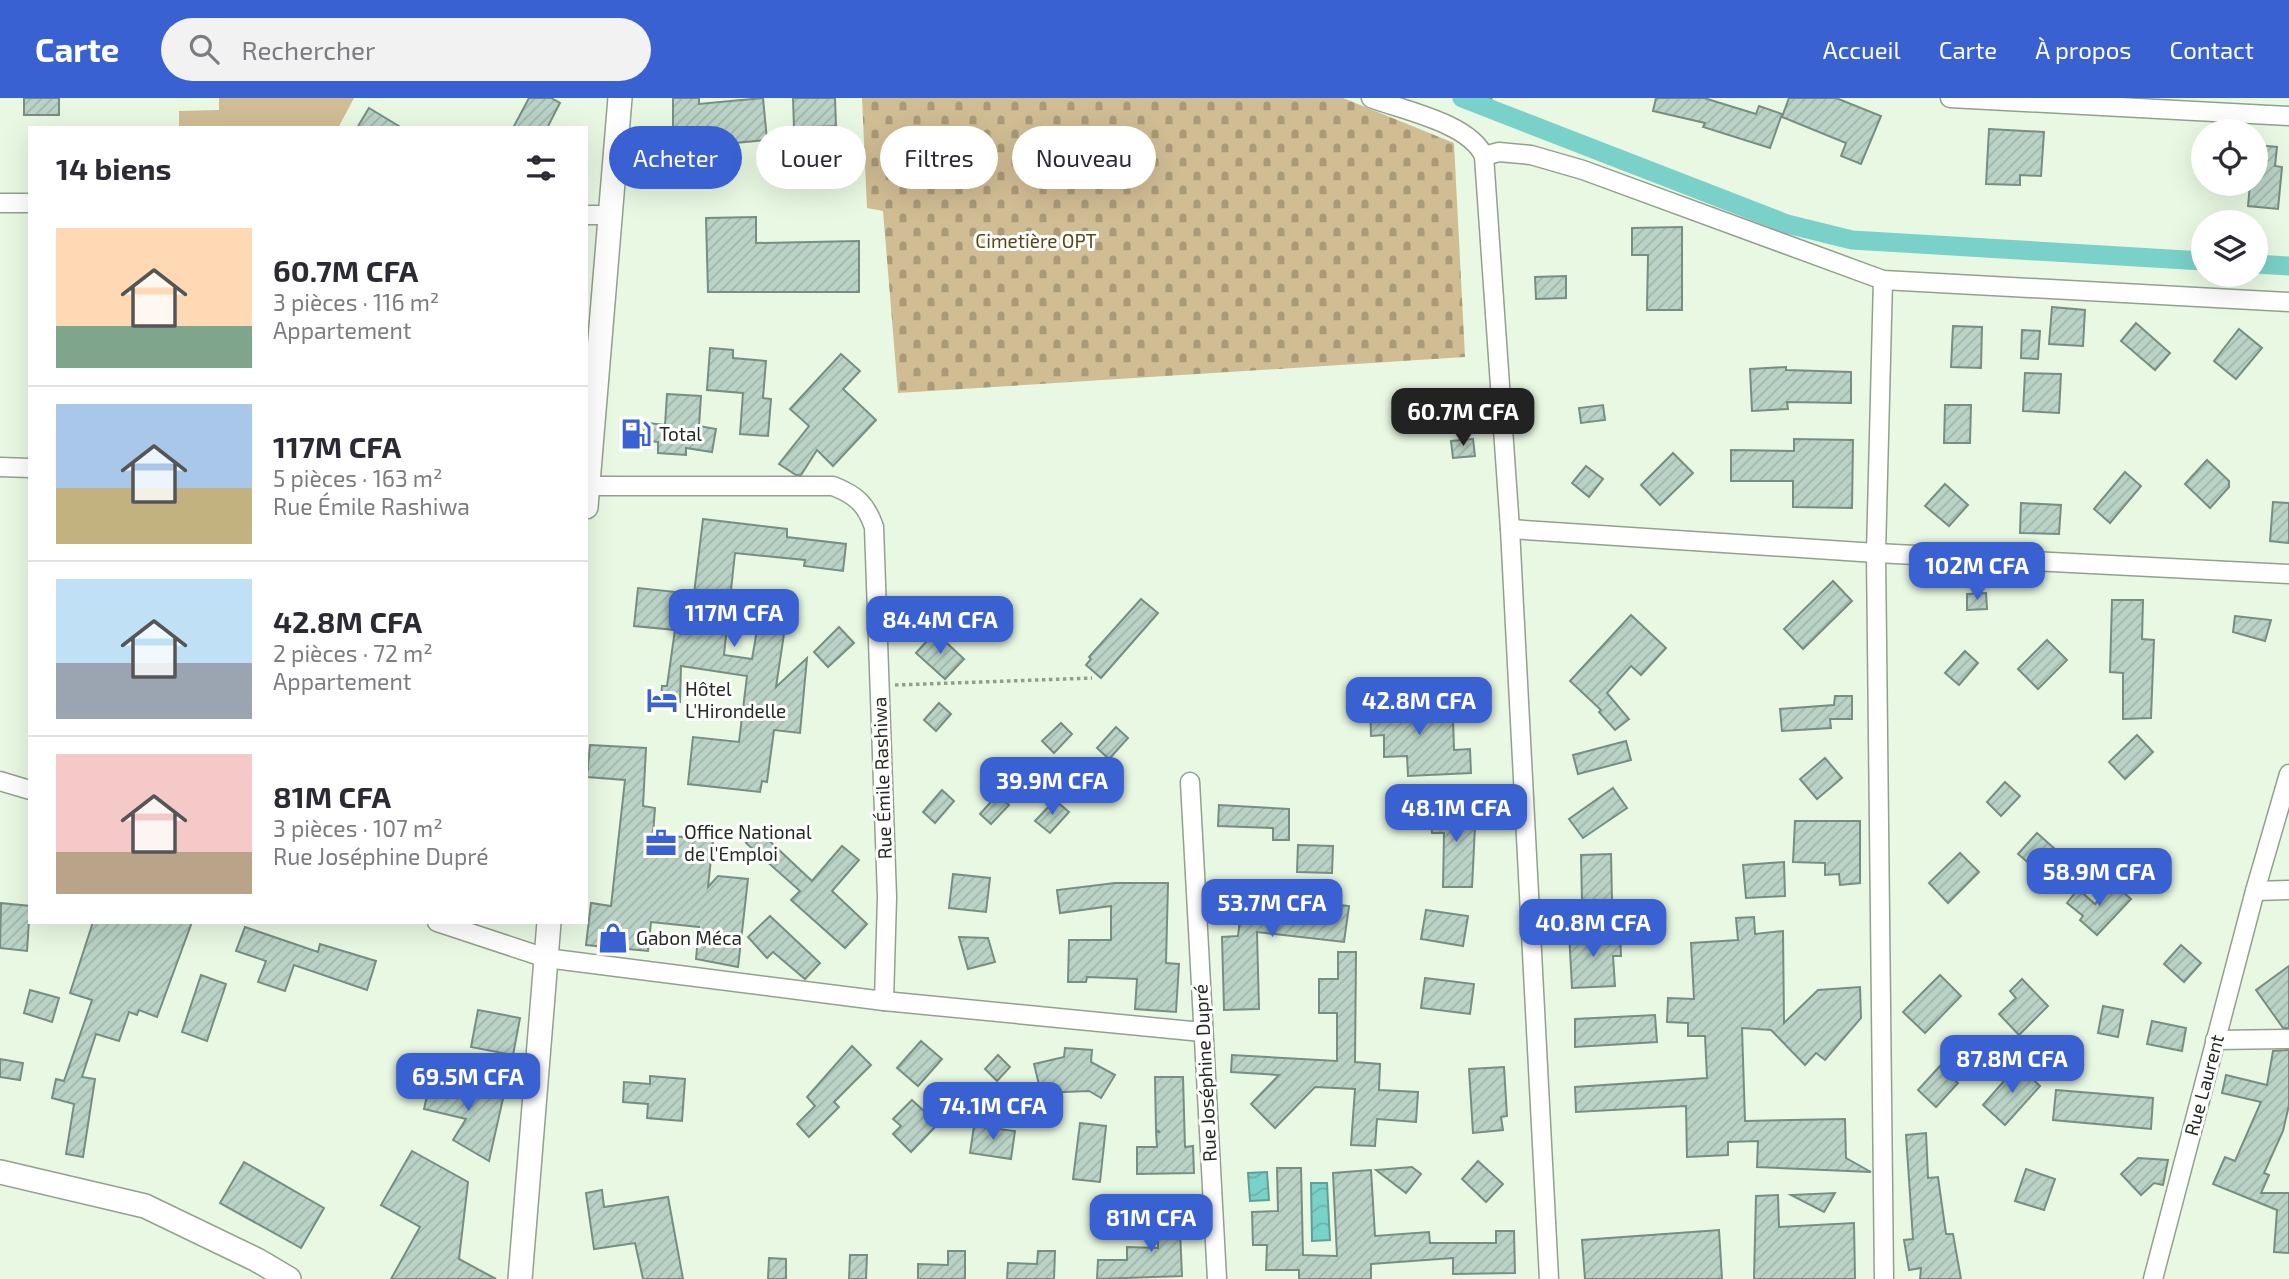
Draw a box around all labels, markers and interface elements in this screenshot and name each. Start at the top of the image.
search box [161,18,651,81]
text: Carte [35,29,119,69]
icon: search [185,30,223,68]
text: Rechercher [241,34,375,65]
text: Accueil [1823,35,1901,64]
text: Carte [1939,35,1997,64]
text: À propos [2035,35,2132,64]
text: Contact [2170,35,2254,64]
map controls [2191,119,2268,287]
button: locate [2191,119,2268,196]
chip: Acheter [609,126,742,189]
chip: Louer [756,126,866,189]
chip: Filtres [880,126,998,189]
chip: Nouveau [1012,126,1156,189]
icon: filters [522,149,560,187]
text: 14 biens [56,150,172,186]
button: layers [2191,210,2268,287]
park label: Cimetière OPT [975,229,1097,252]
text: 60.7M CFA [273,252,418,288]
icon: home [112,256,196,340]
text: 3 pièces · 116 m² [273,288,439,316]
text: Appartement [273,316,412,344]
pin: 60.7M CFA [1383,388,1543,448]
text: 60.7M CFA [1407,397,1519,425]
fuel station icon: Total [619,417,653,451]
place label: Total [659,422,702,445]
text: 117M CFA [273,428,401,464]
icon: home [112,432,196,516]
text: 5 pièces · 163 m² [273,464,443,492]
text: Rue Émile Rashiwa [273,492,470,520]
pin: 102M CFA [1905,542,2049,602]
text: 102M CFA [1925,551,2029,579]
pin: 117M CFA [662,589,806,649]
pin: 84.4M CFA [860,596,1020,656]
text: 117M CFA [685,598,783,626]
text: 42.8M CFA [273,603,422,639]
text: 84.4M CFA [882,605,998,633]
icon: home [112,607,196,691]
text: 2 pièces · 72 m² [273,639,433,667]
text: Appartement [273,667,412,695]
place label: Hôtel L'Hirondelle [685,677,786,722]
pin: 42.8M CFA [1339,678,1499,737]
hotel icon: Hôtel L'Hirondelle [645,683,679,717]
text: 42.8M CFA [1362,686,1476,714]
street label: Rue Émile Rashiwa [867,696,896,860]
pin: 39.9M CFA [972,758,1132,817]
text: 39.9M CFA [996,766,1108,794]
text: 81M CFA [273,778,391,814]
icon: home [112,782,196,866]
pin: 48.1M CFA [1376,784,1536,844]
text: 48.1M CFA [1401,793,1511,821]
text: 3 pièces · 107 m² [273,814,443,842]
place label: Office National de l'Emploi [684,820,812,865]
office icon: Office National de l'Emploi [644,826,678,860]
text: Rue Joséphine Dupré [273,842,489,870]
pin: 58.9M CFA [2019,848,2179,908]
text: 58.9M CFA [2043,857,2155,885]
pin: 53.7M CFA [1192,880,1352,939]
text: 53.7M CFA [1217,888,1327,916]
pin: 40.8M CFA [1513,900,1673,959]
text: 40.8M CFA [1535,908,1651,936]
shop icon: Gabon Méca [596,921,630,955]
place label: Gabon Méca [636,926,742,949]
street label: Rue Joséphine Dupré [1188,984,1221,1163]
street label: Rue Laurent [2179,1032,2228,1138]
pin: 87.8M CFA [1932,1035,2092,1095]
text: 87.8M CFA [1956,1044,2068,1072]
pin: 69.5M CFA [388,1054,548,1113]
text: 69.5M CFA [412,1062,524,1090]
pin: 74.1M CFA [913,1082,1073,1142]
text: 74.1M CFA [939,1091,1047,1119]
pin: 81M CFA [1086,1194,1216,1254]
text: 81M CFA [1106,1203,1196,1231]

